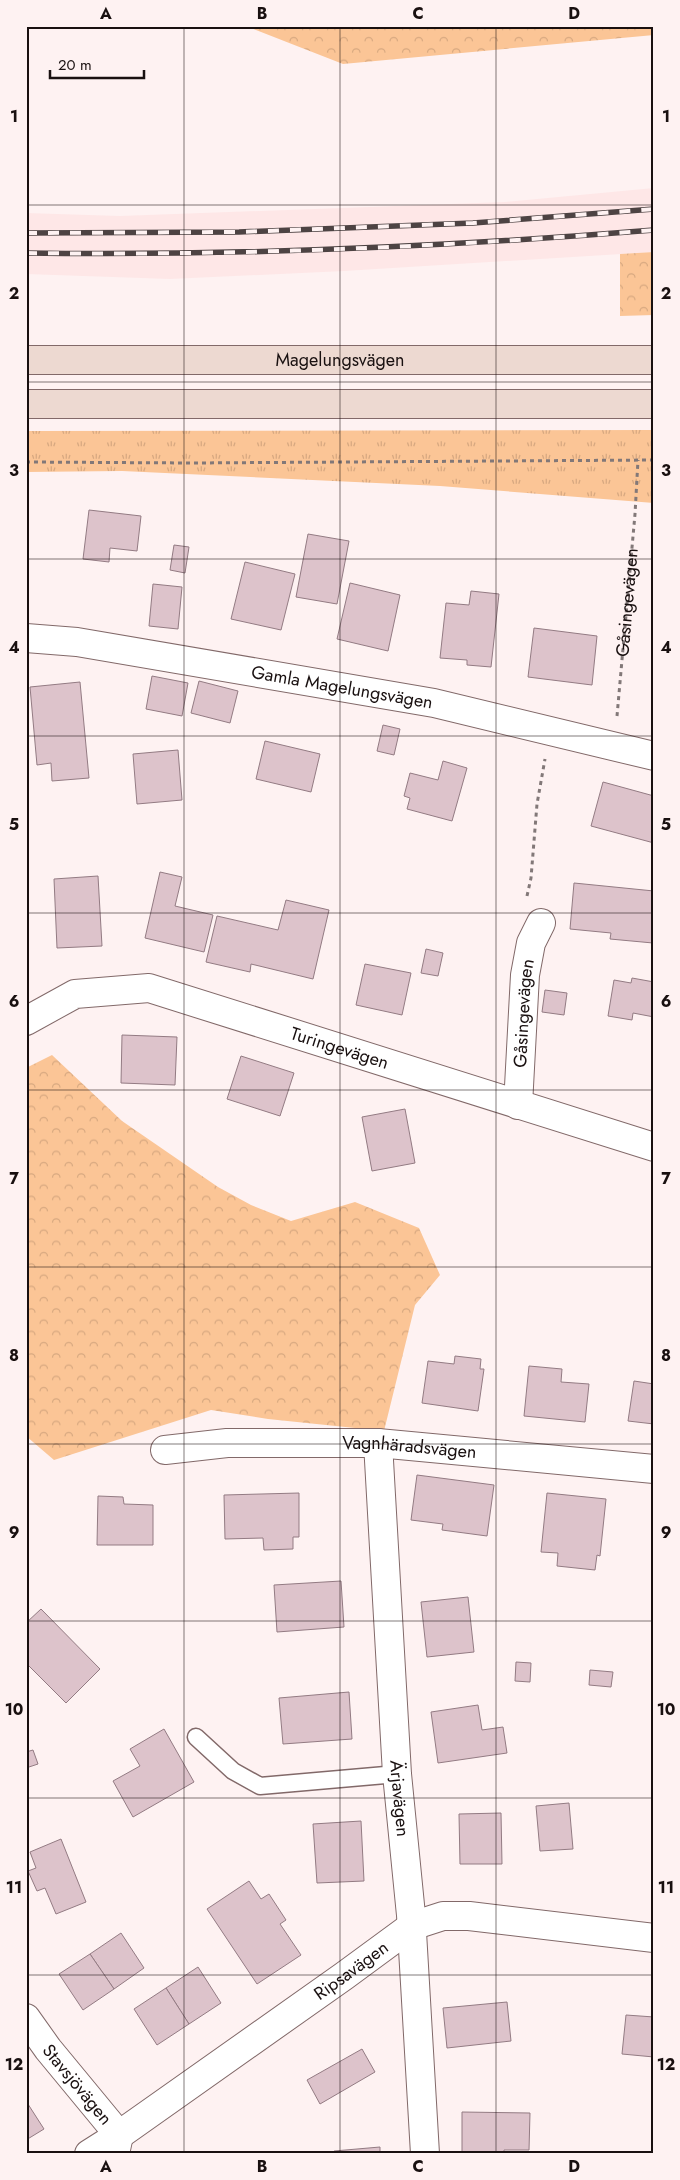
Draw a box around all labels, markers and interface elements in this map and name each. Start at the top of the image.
text: A [99,2,112,25]
text: B [257,2,267,25]
text: C [412,2,424,25]
text: D [568,2,580,25]
scale bar [50,48,144,80]
text: 20 m [58,54,92,76]
text: 1 [10,105,18,128]
text: 1 [662,105,670,128]
text: 2 [9,282,19,305]
text: 2 [661,282,671,305]
street label: Magelungsvägen [276,347,404,373]
text: 3 [9,459,19,482]
text: 3 [661,459,671,482]
street label: Gåsingevägen [609,547,645,658]
text: 4 [8,636,20,659]
text: 4 [660,636,672,659]
street label: Gamla Magelungsvägen [249,659,435,716]
text: 5 [9,813,19,836]
text: 5 [661,813,671,836]
street label: Gåsingevägen [507,957,541,1068]
text: 6 [9,990,19,1013]
text: 6 [661,990,671,1013]
street label: Turingevägen [287,1020,392,1076]
text: 7 [9,1167,19,1190]
text: 7 [661,1167,671,1190]
text: 8 [9,1344,19,1367]
text: 8 [661,1344,671,1367]
street label: Vagnhäradsvägen [342,1430,478,1465]
text: 9 [9,1521,19,1544]
text: 9 [661,1521,671,1544]
text: 10 [5,1698,23,1721]
text: 10 [657,1698,675,1721]
street label: Ärjavägen [383,1759,416,1838]
text: 11 [6,1876,22,1899]
text: 11 [658,1876,674,1899]
street label: Ripsavägen [308,1935,394,2006]
street label: Stavsjövägen [36,2039,118,2130]
text: 12 [5,2053,23,2076]
text: 12 [657,2053,675,2076]
text: A [99,2155,112,2178]
text: B [257,2155,267,2178]
text: C [412,2155,424,2178]
text: D [568,2155,580,2178]

